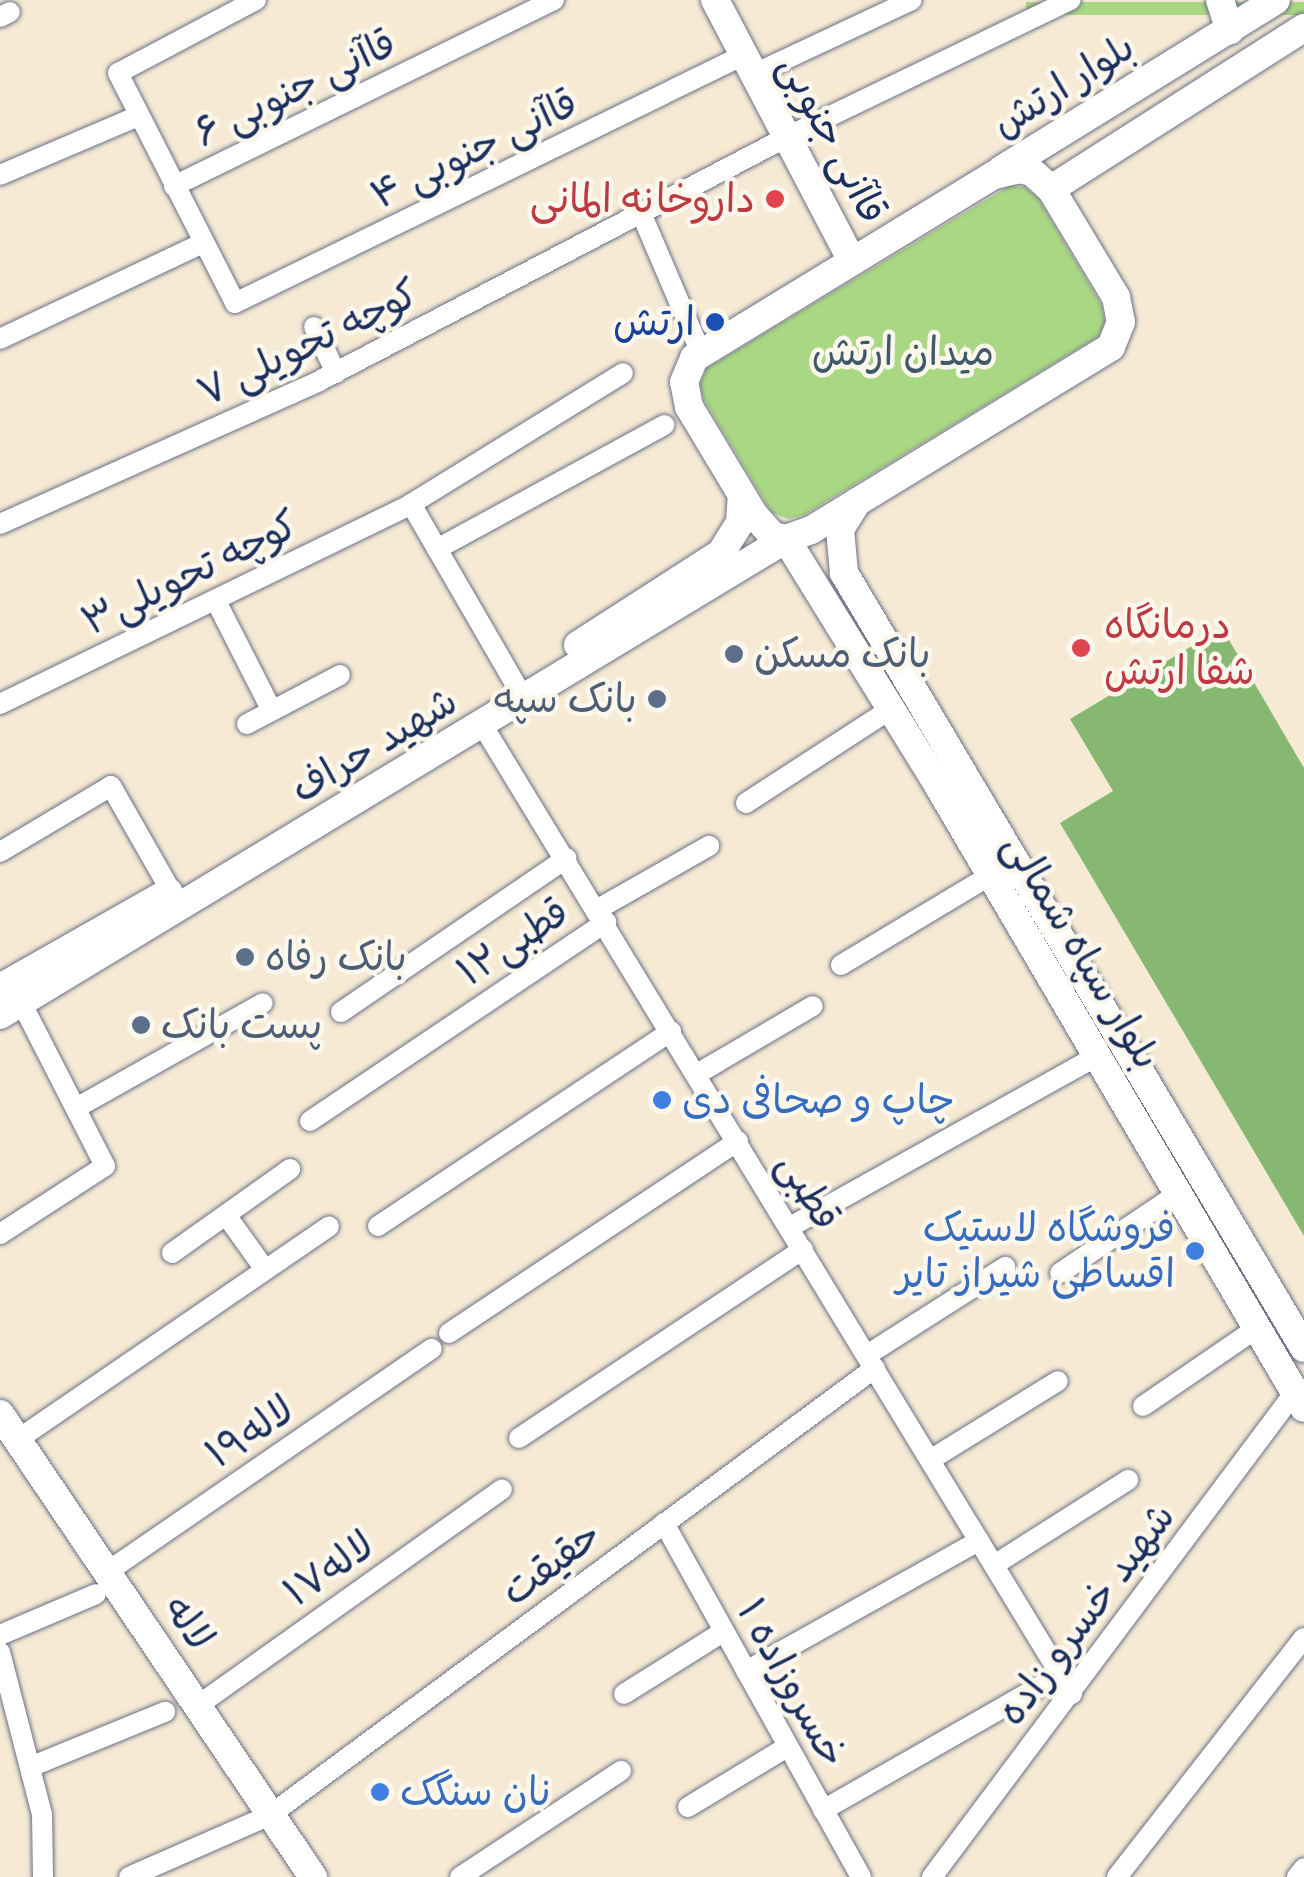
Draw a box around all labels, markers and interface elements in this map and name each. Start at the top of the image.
street label: قاآنی جنوبی ۶ [186,19,404,157]
street label: بلوار ارتش [983,22,1143,148]
street label: قاآنی جنوبی [769,46,897,232]
street label: قاآنی جنوبی ۴ [363,78,585,220]
place label: داروخانه المانی [530,175,755,223]
marker: داروخانه المانی [764,188,786,210]
street label: کوچه تحویلی ۷ [190,269,426,417]
place label: ارتش [613,298,695,346]
marker: ارتش [704,311,726,333]
park label: میدان ارتش [812,328,994,376]
street label: کوچه تحویلی۳ [74,500,306,646]
place label: درمانگاه شفا ارتش [1104,601,1255,695]
place label: بانک مسکن [754,630,931,678]
marker: درمانگاه شفا ارتش [1068,635,1094,661]
marker: بانک مسکن [723,643,745,665]
place label: بانک سپه [494,675,637,723]
street label: شهید حراف [282,677,466,813]
marker: بانک سپه [646,688,668,710]
street label: بلوار سپاه شمالی [993,824,1171,1078]
street label: قطبی۱۲ [448,887,578,997]
place label: بانک رفاه [265,933,407,981]
marker: بانک رفاه [234,946,256,968]
place label: پست بانک [161,1001,322,1049]
marker: پست بانک [130,1014,152,1036]
place label: چاپ و صحافی دی [682,1076,955,1124]
marker: چاپ و صحافی دی [651,1089,673,1111]
street label: قطبی [767,1143,851,1239]
place label: فروشگاه لاستیک اقساطی شیراز تایر [896,1204,1175,1298]
marker: فروشگاه لاستیک اقساطی شیراز تایر [1184,1240,1206,1262]
street label: لاله۱۹ [197,1385,303,1479]
street label: شهید خسرو زاده [987,1493,1185,1735]
street label: حقیقت [492,1510,610,1616]
street label: لاله۱۷ [275,1521,383,1617]
street label: لاله [153,1586,225,1660]
street label: خسروزاده ۱ [726,1591,858,1775]
place label: نان سنگک [400,1768,551,1816]
marker: نان سنگک [369,1781,391,1803]

